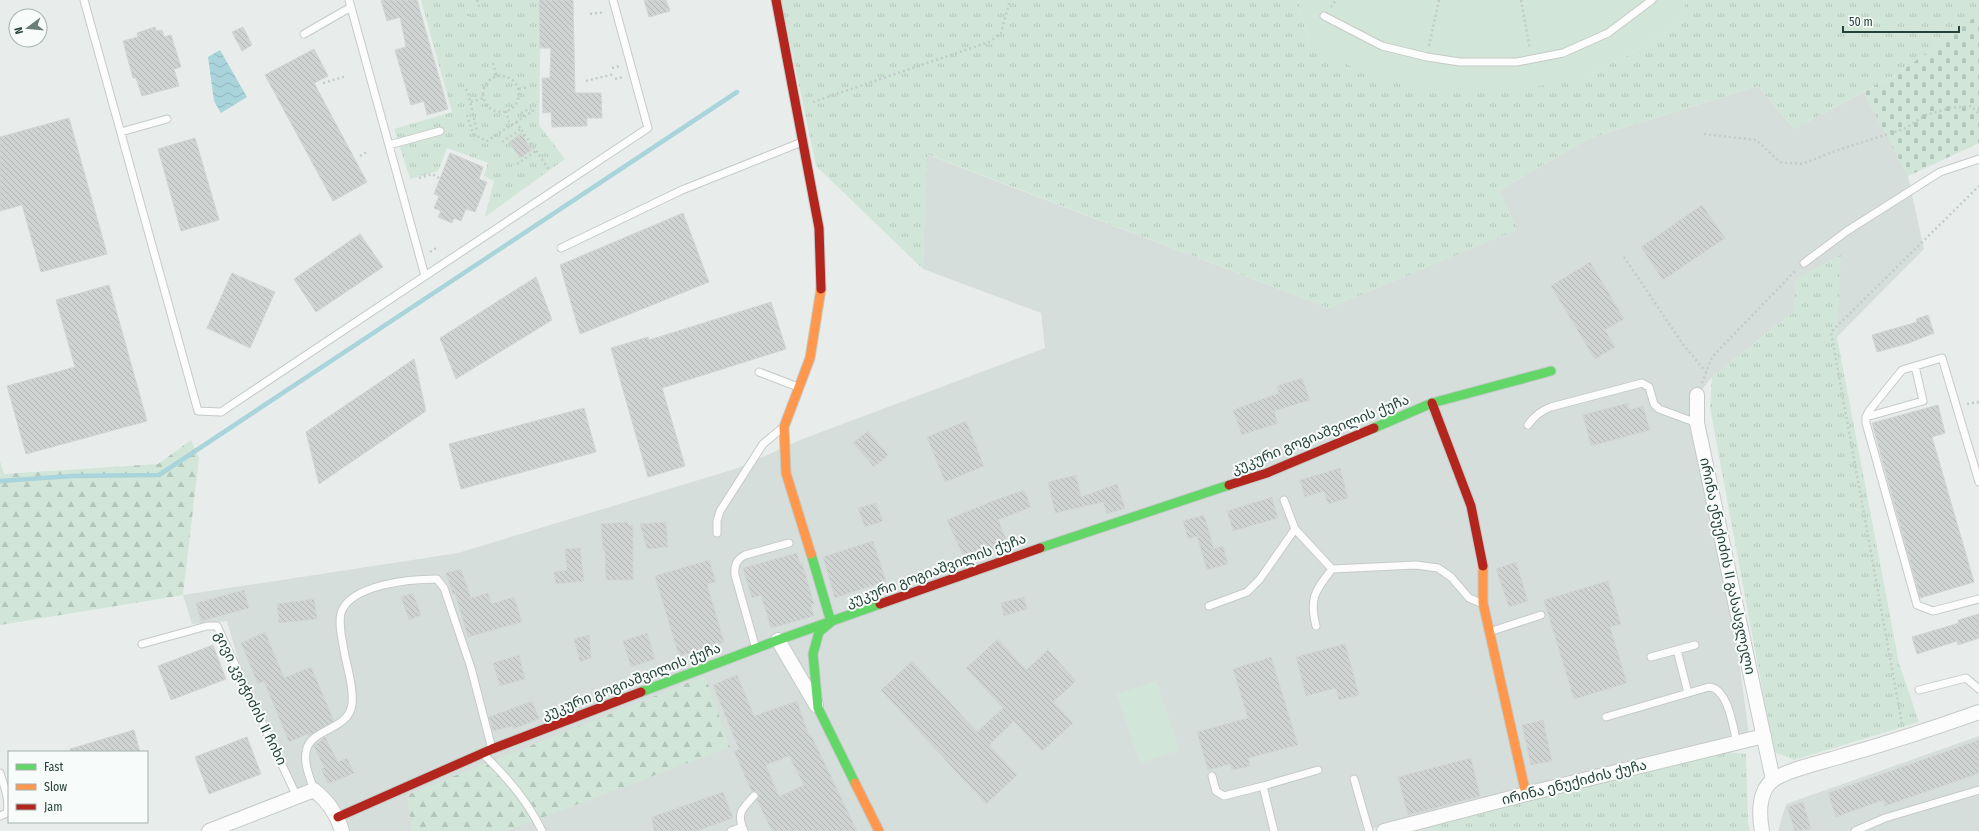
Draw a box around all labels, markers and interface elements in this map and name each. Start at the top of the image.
north arrow [8,8,48,48]
scale bar [1843,8,1959,34]
text: 50 m [1849,15,1873,29]
text: N [12,26,26,36]
street label: კუკური გოგიაშვილის ქუჩა [1229,391,1412,478]
street label: ირინა ენუქიძის II გასასვლელი [1696,456,1759,676]
street label: კუკური გოგიაშვილის ქუჩა [844,530,1028,611]
street label: გივი კვიჭიძის II ჩიხი [211,628,290,768]
street label: კუკური გოგიაშვილის ქუჩა [539,639,723,723]
legend [8,751,148,823]
street label: ირინა ენუქიძის ქუჩა [1500,756,1648,809]
text: Fast [44,760,63,774]
text: Slow [44,780,67,794]
text: Jam [44,800,62,814]

